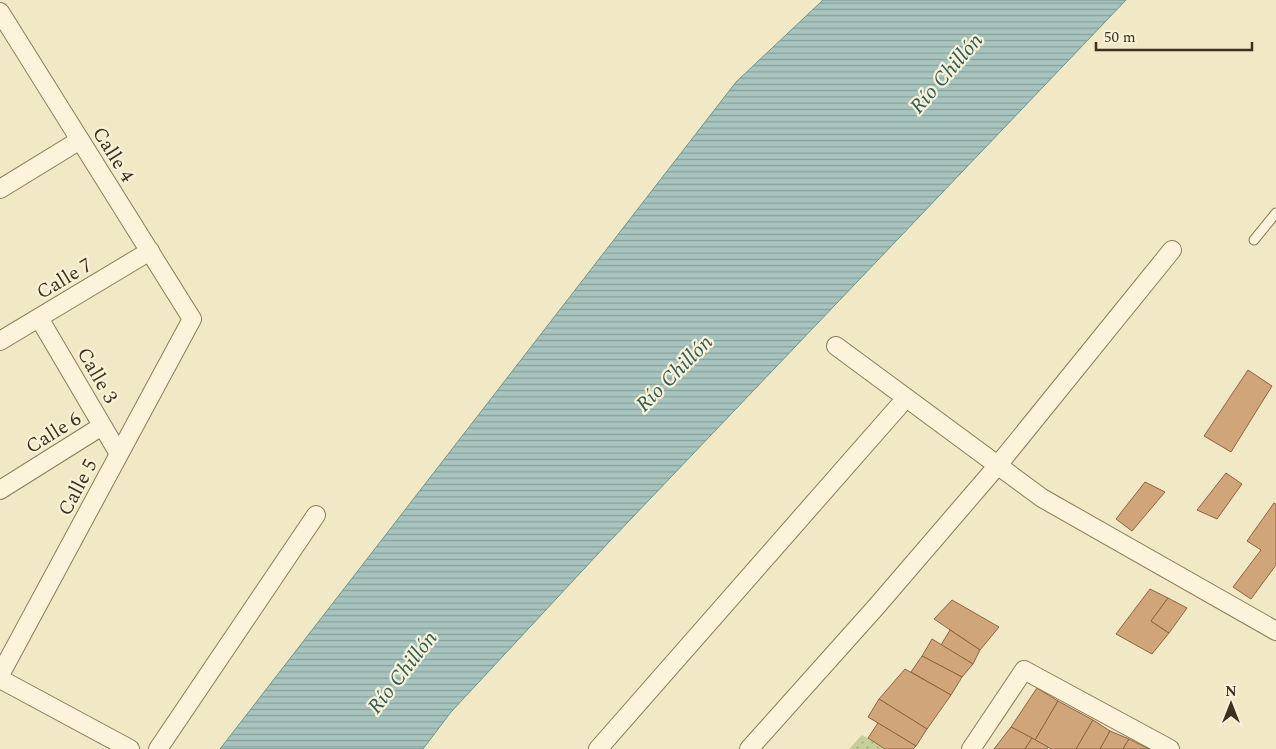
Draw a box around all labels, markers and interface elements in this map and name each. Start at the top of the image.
scale bar [1096,20,1252,52]
water label: Río Chillón [902,26,991,121]
text: 50 m [1104,26,1136,49]
street label: Calle 4 [84,121,142,188]
street label: Calle 7 [31,250,98,307]
water label: Río Chillón [629,328,721,420]
street label: Calle 3 [69,342,125,409]
street label: Calle 6 [20,404,87,462]
street label: Calle 5 [50,454,105,521]
water label: Río Chillón [360,624,446,721]
north arrow [1206,679,1256,729]
text: N [1225,681,1237,702]

